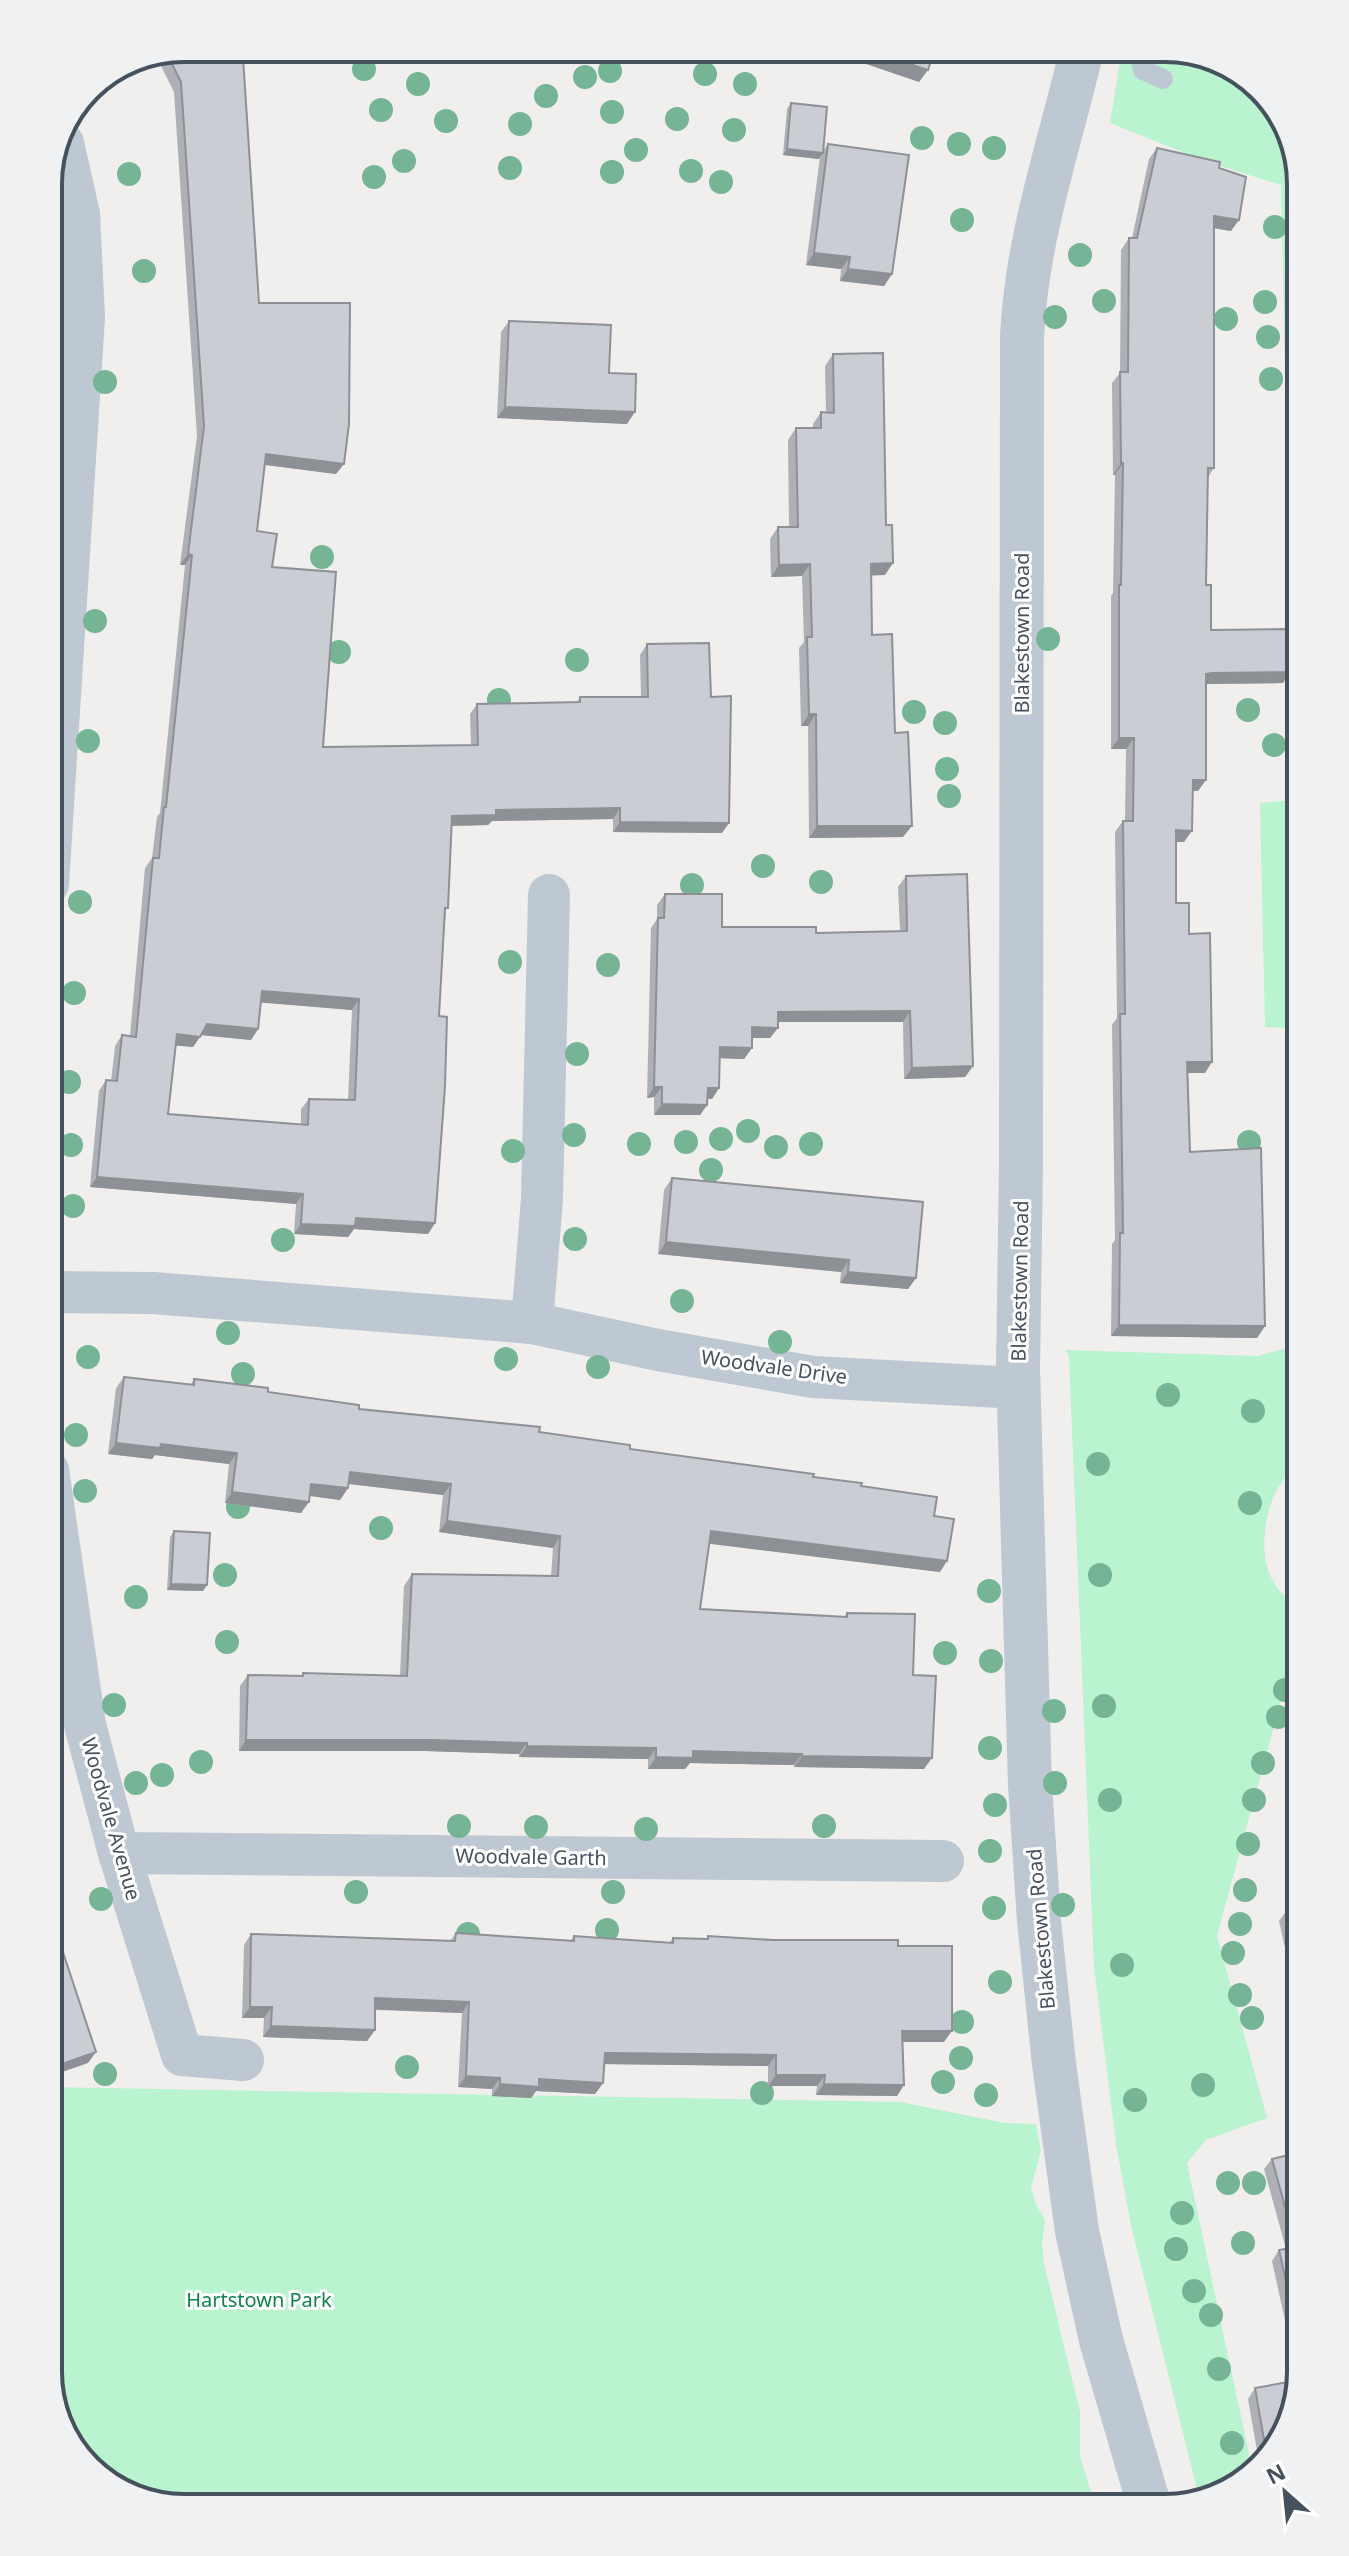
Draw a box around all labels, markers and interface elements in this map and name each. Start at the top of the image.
street label: Blakestown Road [1008,552,1035,714]
street label: Blakestown Road [1005,1200,1034,1362]
street label: Woodvale Drive [699,1343,849,1390]
street label: Woodvale Avenue [75,1734,148,1903]
street label: Woodvale Garth [455,1842,607,1871]
street label: Blakestown Road [1020,1848,1061,2011]
park label: Hartstown Park [186,2286,332,2313]
north arrow [1245,2452,1325,2532]
text: N [1261,2456,1290,2491]

